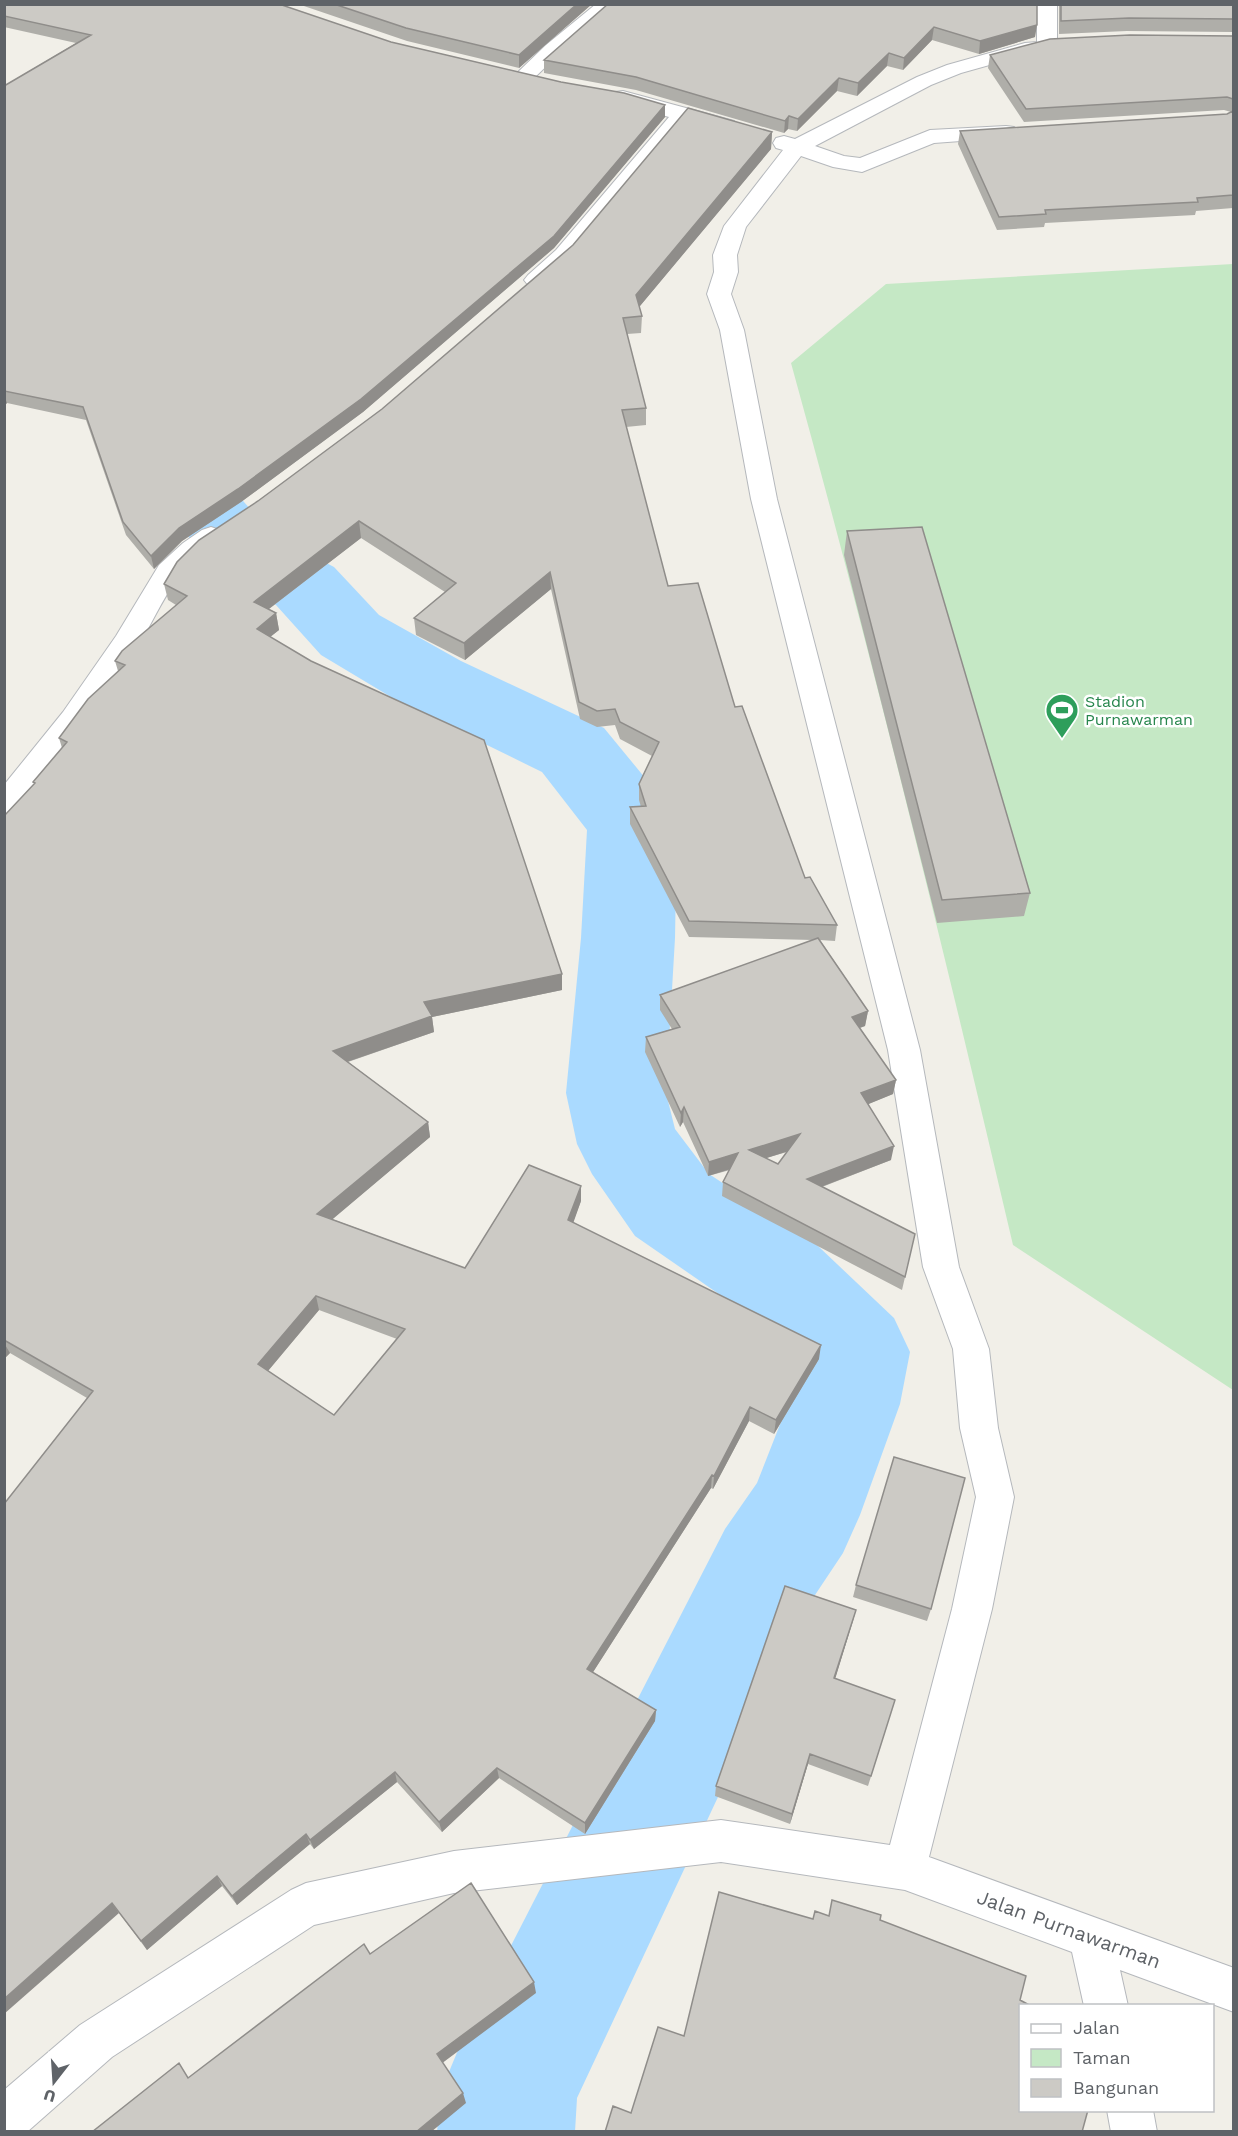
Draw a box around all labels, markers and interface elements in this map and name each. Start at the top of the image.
sports icon: Stadion Purnawarman [1044,692,1080,739]
place label: Stadion Purnawarman [1085,692,1193,729]
street label: Jalan Purnawarman [974,1885,1164,1973]
legend [1019,2004,1214,2112]
text: Jalan [1073,2017,1120,2038]
text: Taman [1073,2047,1131,2068]
north arrow [24,2052,84,2112]
text: Bangunan [1073,2077,1159,2098]
text: U [42,2085,58,2107]

